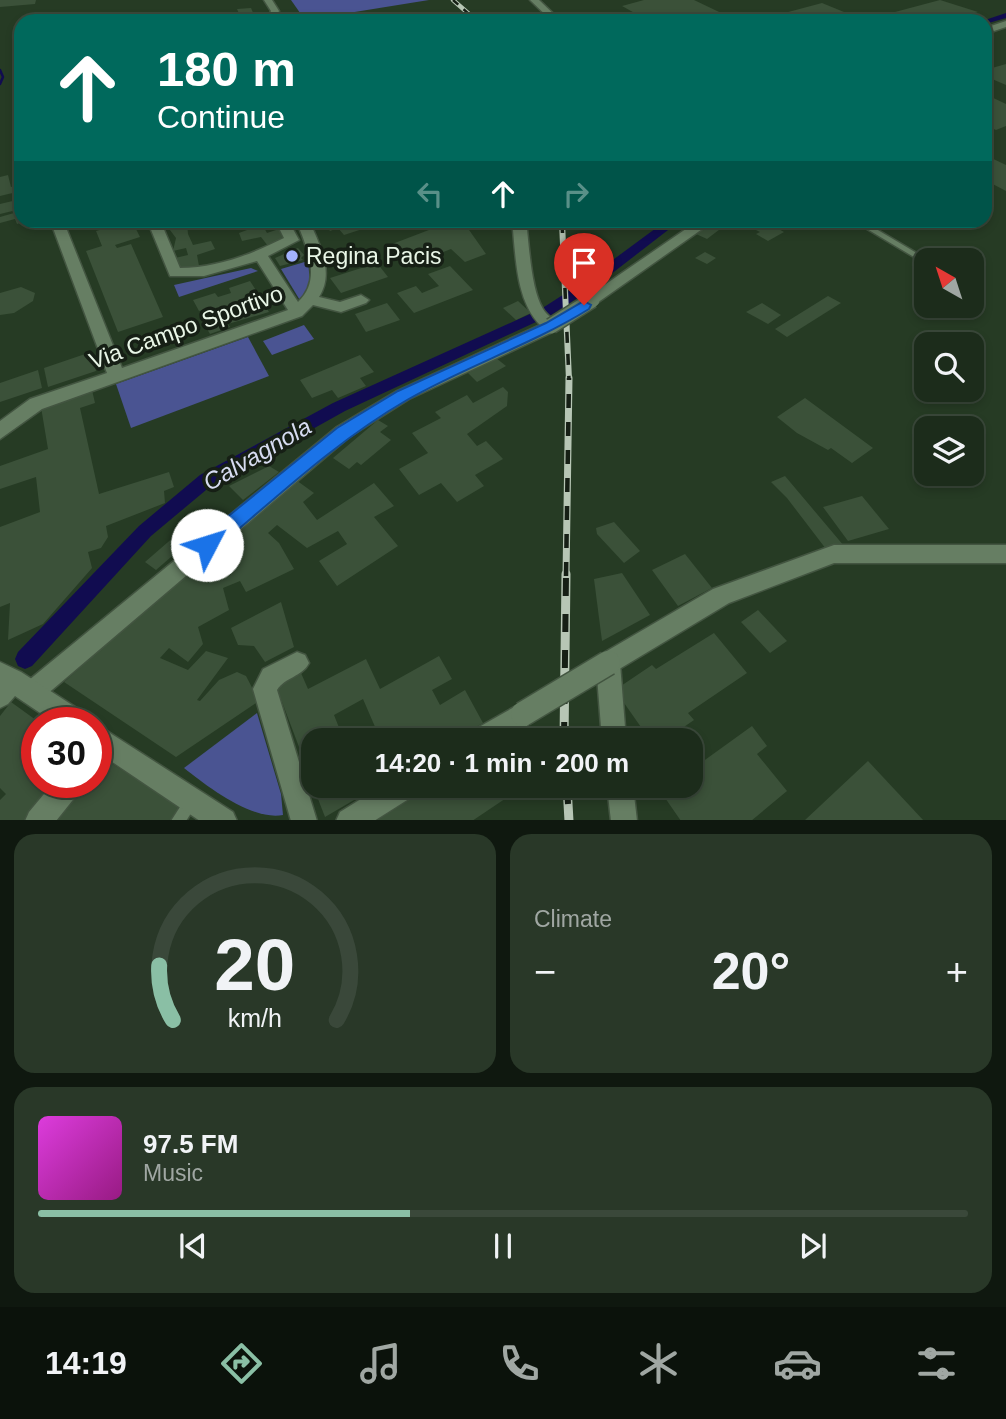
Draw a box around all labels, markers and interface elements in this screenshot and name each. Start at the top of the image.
icon: ahead [42,42,133,133]
text: 180 m [157,42,296,96]
text: Continue [157,99,285,135]
icon: left [411,175,449,213]
icon: ahead [484,175,522,213]
icon: right [557,175,595,213]
pin [554,233,614,305]
place label: Regina Pacis [306,243,442,269]
icon: arrive [565,244,603,282]
marker: Regina Pacis [284,248,300,264]
north arrow [914,248,984,318]
map controls [914,248,984,486]
street label: Via Campo Sportivo [86,280,286,374]
button: search [914,332,984,402]
water label: Calvagnola [198,412,316,496]
button: layers [914,416,984,486]
position arrow [170,508,244,582]
speed limit sign: 30 [21,707,112,798]
text: 14:20 · 1 min · 200 m [375,748,629,778]
text: Climate [534,906,612,932]
text: 20 [215,924,295,1005]
text: 20° [712,942,790,1000]
text: − [534,951,556,993]
text: + [946,951,968,993]
text: km/h [228,1003,282,1031]
text: 97.5 FM [143,1129,238,1159]
text: Music [143,1160,203,1186]
icon: previous [174,1227,212,1265]
icon: pause [484,1227,522,1265]
icon: next [794,1227,832,1265]
icon: directions [217,1339,266,1388]
icon: music [356,1339,405,1388]
icon: phone [495,1339,544,1388]
icon: climate [634,1339,683,1388]
icon: car [773,1339,822,1388]
icon: filters [912,1339,961,1388]
text: 14:19 [45,1345,127,1381]

